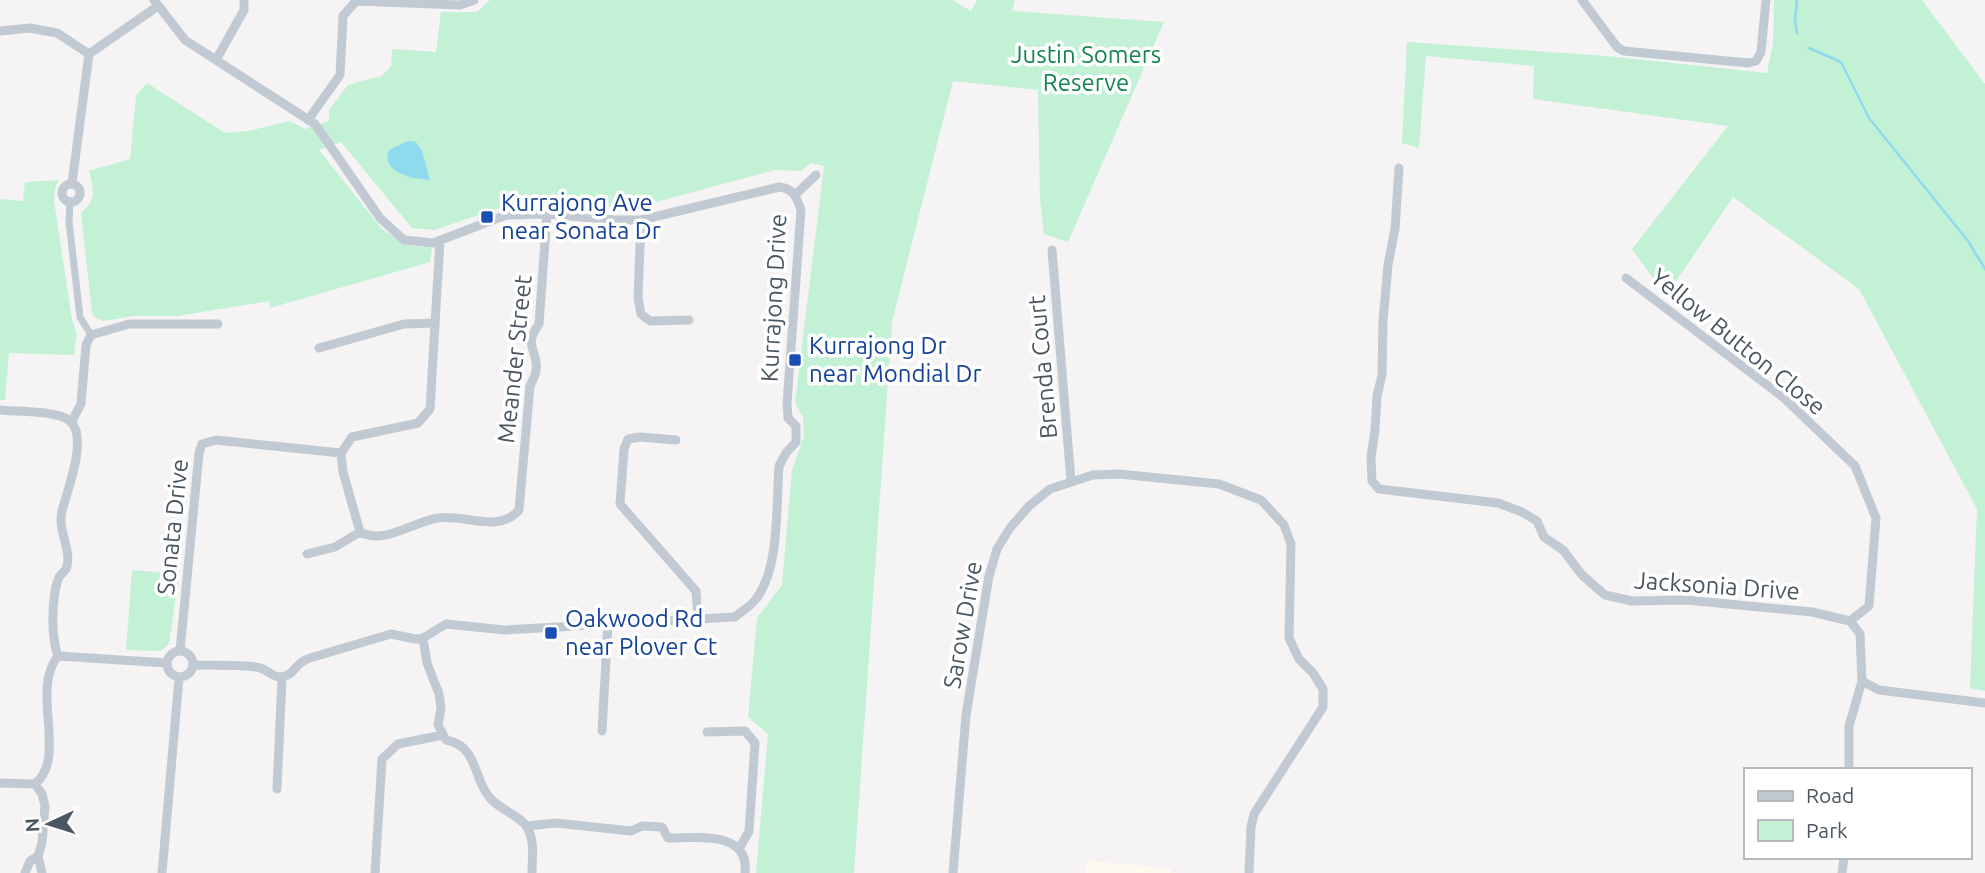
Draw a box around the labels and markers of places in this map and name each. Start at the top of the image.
place label: Kurrajong Ave near Sonata Dr [501,189,661,244]
marker: Kurrajong Ave near Sonata Dr [479,209,495,225]
place label: Kurrajong Dr near Mondial Dr [809,332,982,387]
marker: Kurrajong Dr near Mondial Dr [787,352,803,368]
place label: Oakwood Rd near Plover Ct [565,605,718,660]
marker: Oakwood Rd near Plover Ct [543,625,559,641]

